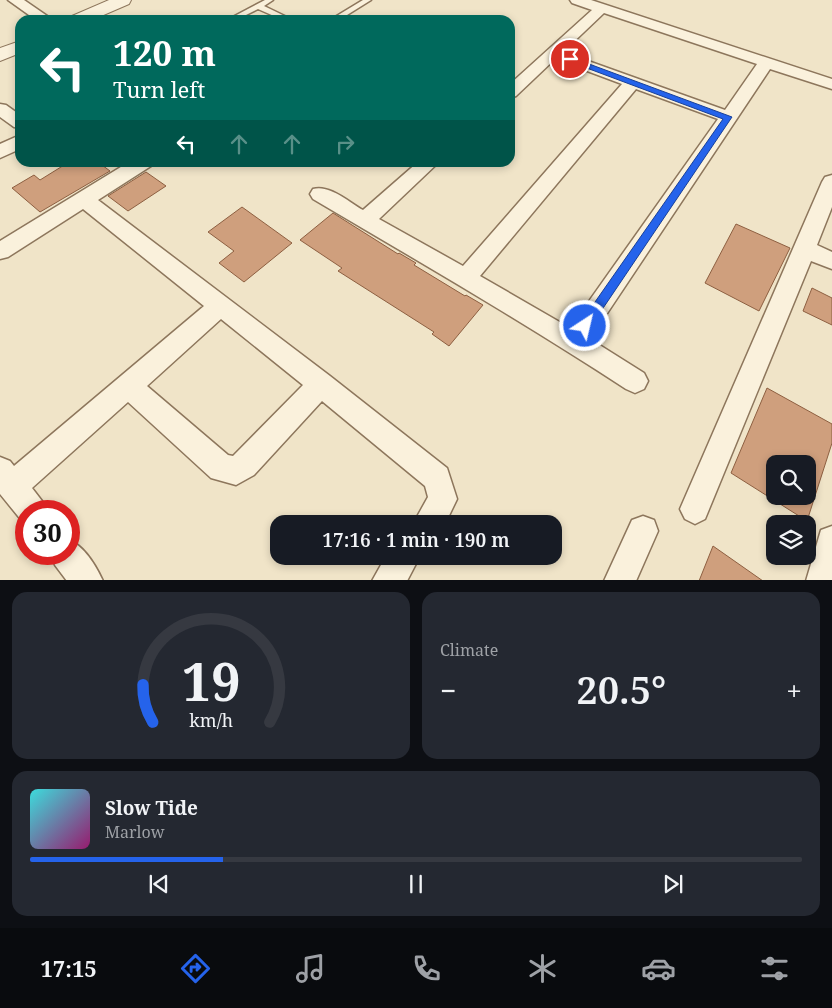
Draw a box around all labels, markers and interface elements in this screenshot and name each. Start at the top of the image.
text: 120 m [113,29,216,76]
icon: left [30,35,95,100]
pin [549,38,591,80]
icon: arrive [556,45,584,73]
text: Turn left [113,74,205,104]
icon: left [172,130,200,158]
icon: ahead [225,130,253,158]
icon: ahead [278,130,306,158]
icon: right [331,130,359,158]
position arrow [558,299,610,351]
map controls [766,455,816,565]
button: search [766,455,816,505]
speed limit sign: 30 [15,500,80,565]
button: layers [766,515,816,565]
text: 17:16 · 1 min · 190 m [322,527,510,553]
text: Climate [440,639,498,661]
text: 19 [182,645,240,716]
text: 20.5° [576,663,666,715]
text: − [440,671,456,709]
text: + [786,671,802,709]
text: km/h [189,708,233,732]
text: Slow Tide [105,795,198,821]
text: Marlow [105,821,165,843]
icon: previous [145,870,173,898]
icon: pause [402,870,430,898]
icon: next [659,870,687,898]
icon: directions [178,951,213,986]
icon: music [293,951,328,986]
icon: phone [409,951,444,986]
icon: climate [525,951,560,986]
icon: car [641,951,676,986]
icon: filters [757,951,792,986]
text: 17:15 [40,953,97,983]

